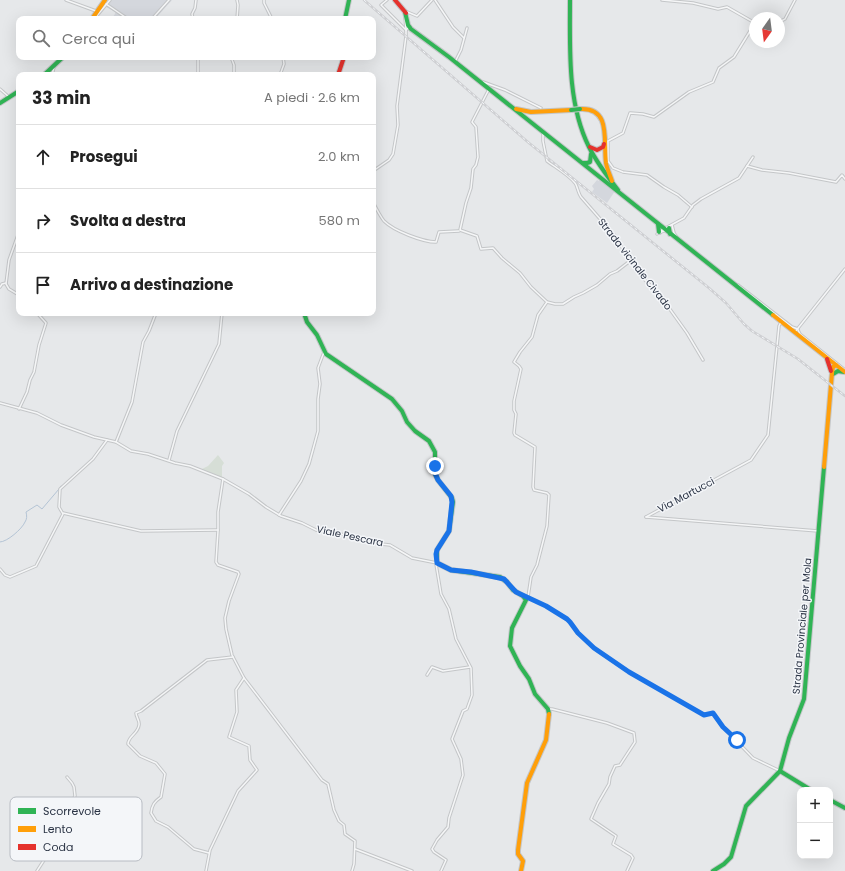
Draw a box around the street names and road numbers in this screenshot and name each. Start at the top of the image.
street label: Strada vicinale Civado [594,215,676,313]
street label: Via Martucci [655,474,717,516]
street label: Viale Pescara [315,522,385,550]
street label: Strada Provinciale per Mola [789,557,815,695]

